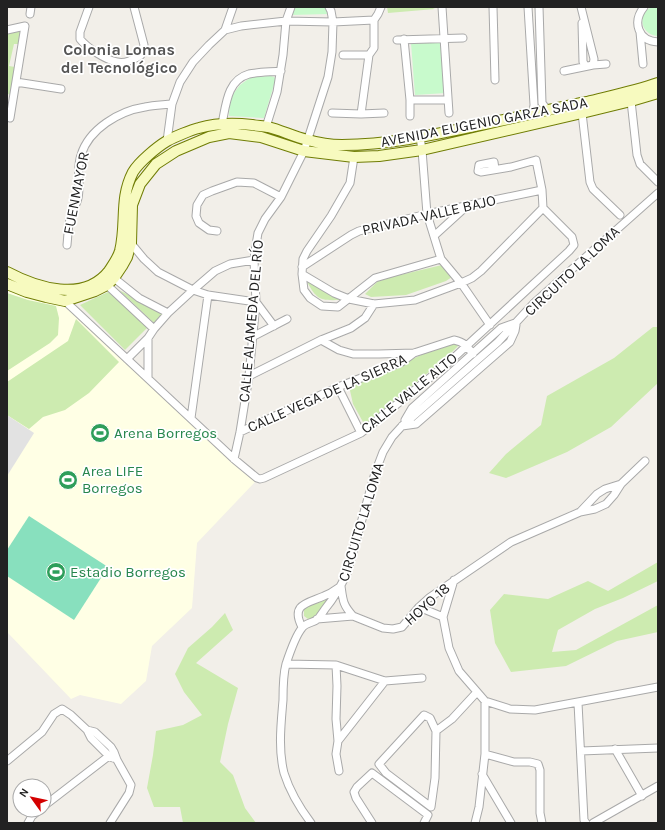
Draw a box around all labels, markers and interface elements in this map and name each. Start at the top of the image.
district label: Colonia Lomas del Tecnológico [61,40,177,77]
street label: AVENIDA EUGENIO GARZA SADA [379,93,589,151]
street label: FUENMAYOR [59,150,93,236]
street label: PRIVADA VALLE BAJO [360,191,498,239]
street label: CIRCUITO LA LOMA [521,222,624,320]
street label: CALLE ALAMEDA DEL RÍO [235,239,267,403]
street label: CALLE VALLE ALTO [357,349,461,437]
street label: CALLE VEGA DE LA SIERRA [245,350,410,436]
sports icon: Arena Borregos [89,422,111,444]
place label: Arena Borregos [114,424,217,442]
street label: CIRCUITO LA LOMA [334,460,388,584]
place label: Area LIFE Borregos [82,462,143,497]
sports icon: Area LIFE Borregos [57,469,79,491]
sports icon: Estadio Borregos [45,561,67,583]
place label: Estadio Borregos [70,563,186,581]
street label: HOYO 18 [401,579,453,629]
north arrow [12,778,52,818]
text: N [16,786,32,800]

